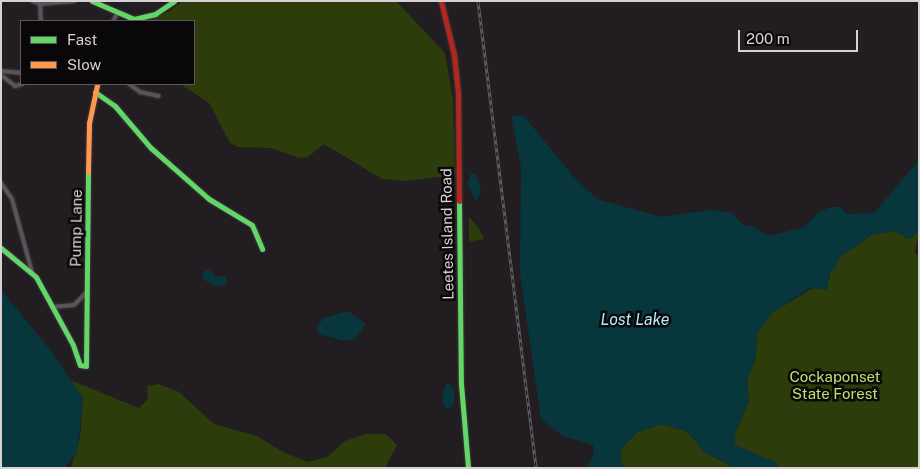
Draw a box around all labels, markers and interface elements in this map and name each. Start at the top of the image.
legend [20,20,195,85]
scale bar [740,20,860,52]
text: 200 m [746,30,790,47]
text: Fast [67,31,97,48]
text: Slow [67,56,101,73]
street label: Leetes Island Road [437,168,457,300]
street label: Pump Lane [66,189,86,267]
water label: Lost Lake [601,310,669,330]
park label: Cockaponset State Forest [790,367,880,402]

